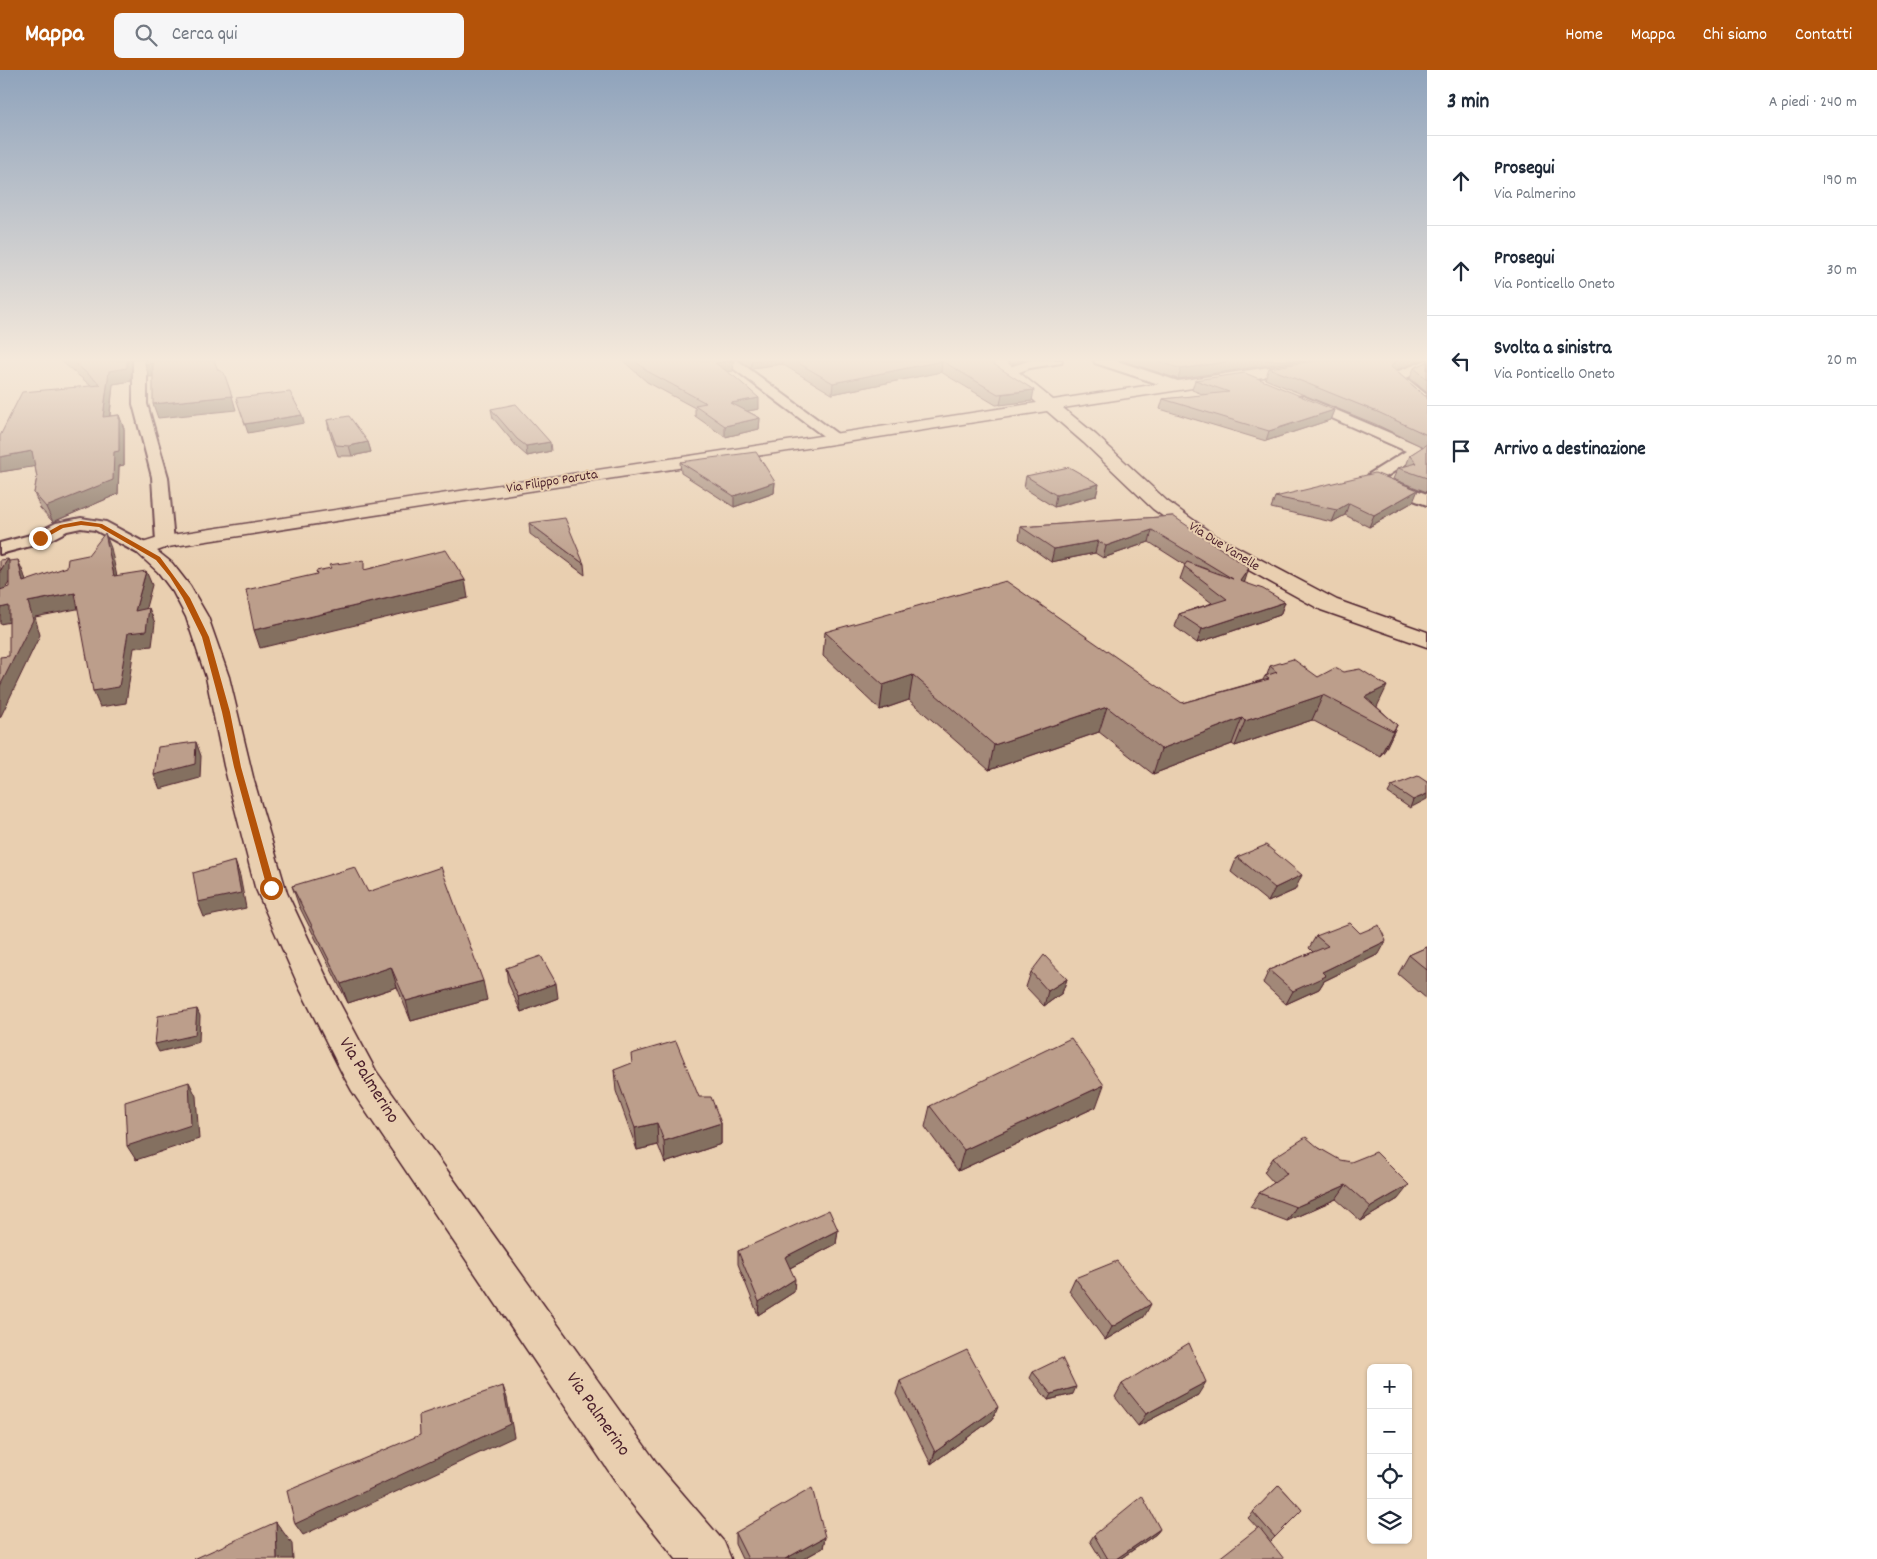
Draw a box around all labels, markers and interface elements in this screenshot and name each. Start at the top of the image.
search box [114,13,464,58]
text: Mappa [25,18,84,52]
icon: search [132,21,160,49]
text: Cerca qui [172,22,238,49]
text: Home [1565,23,1603,48]
text: Mappa [1631,23,1675,48]
text: Chi siamo [1703,23,1767,48]
text: Contatti [1795,23,1852,48]
text: 3 min [1447,88,1489,118]
text: A piedi · 240 m [1769,91,1857,114]
text: Prosegui [1494,156,1554,183]
icon: ahead [1447,167,1475,195]
text: 190 m [1823,169,1857,192]
text: Via Palmerino [1494,183,1576,206]
text: Prosegui [1494,246,1554,273]
icon: ahead [1447,257,1475,285]
text: 30 m [1827,259,1857,282]
text: Via Ponticello Oneto [1494,273,1615,296]
text: Svolta a sinistra [1494,336,1612,363]
icon: left [1447,347,1475,375]
text: 20 m [1827,349,1857,372]
text: Via Ponticello Oneto [1494,363,1615,386]
icon: arrive [1447,437,1475,465]
text: Arrivo a destinazione [1494,437,1646,464]
street label: Via Filippo Paruta [505,465,599,499]
street label: Via Due Vanelle [1185,517,1263,577]
route end [29,527,52,550]
route start [260,877,283,900]
street label: Via Palmerino [331,1033,405,1129]
map controls [1367,1364,1412,1544]
button: + [1367,1364,1412,1409]
street label: Via Palmerino [558,1367,636,1463]
button: − [1367,1409,1412,1454]
button: locate [1367,1454,1412,1499]
button: layers [1367,1499,1412,1544]

